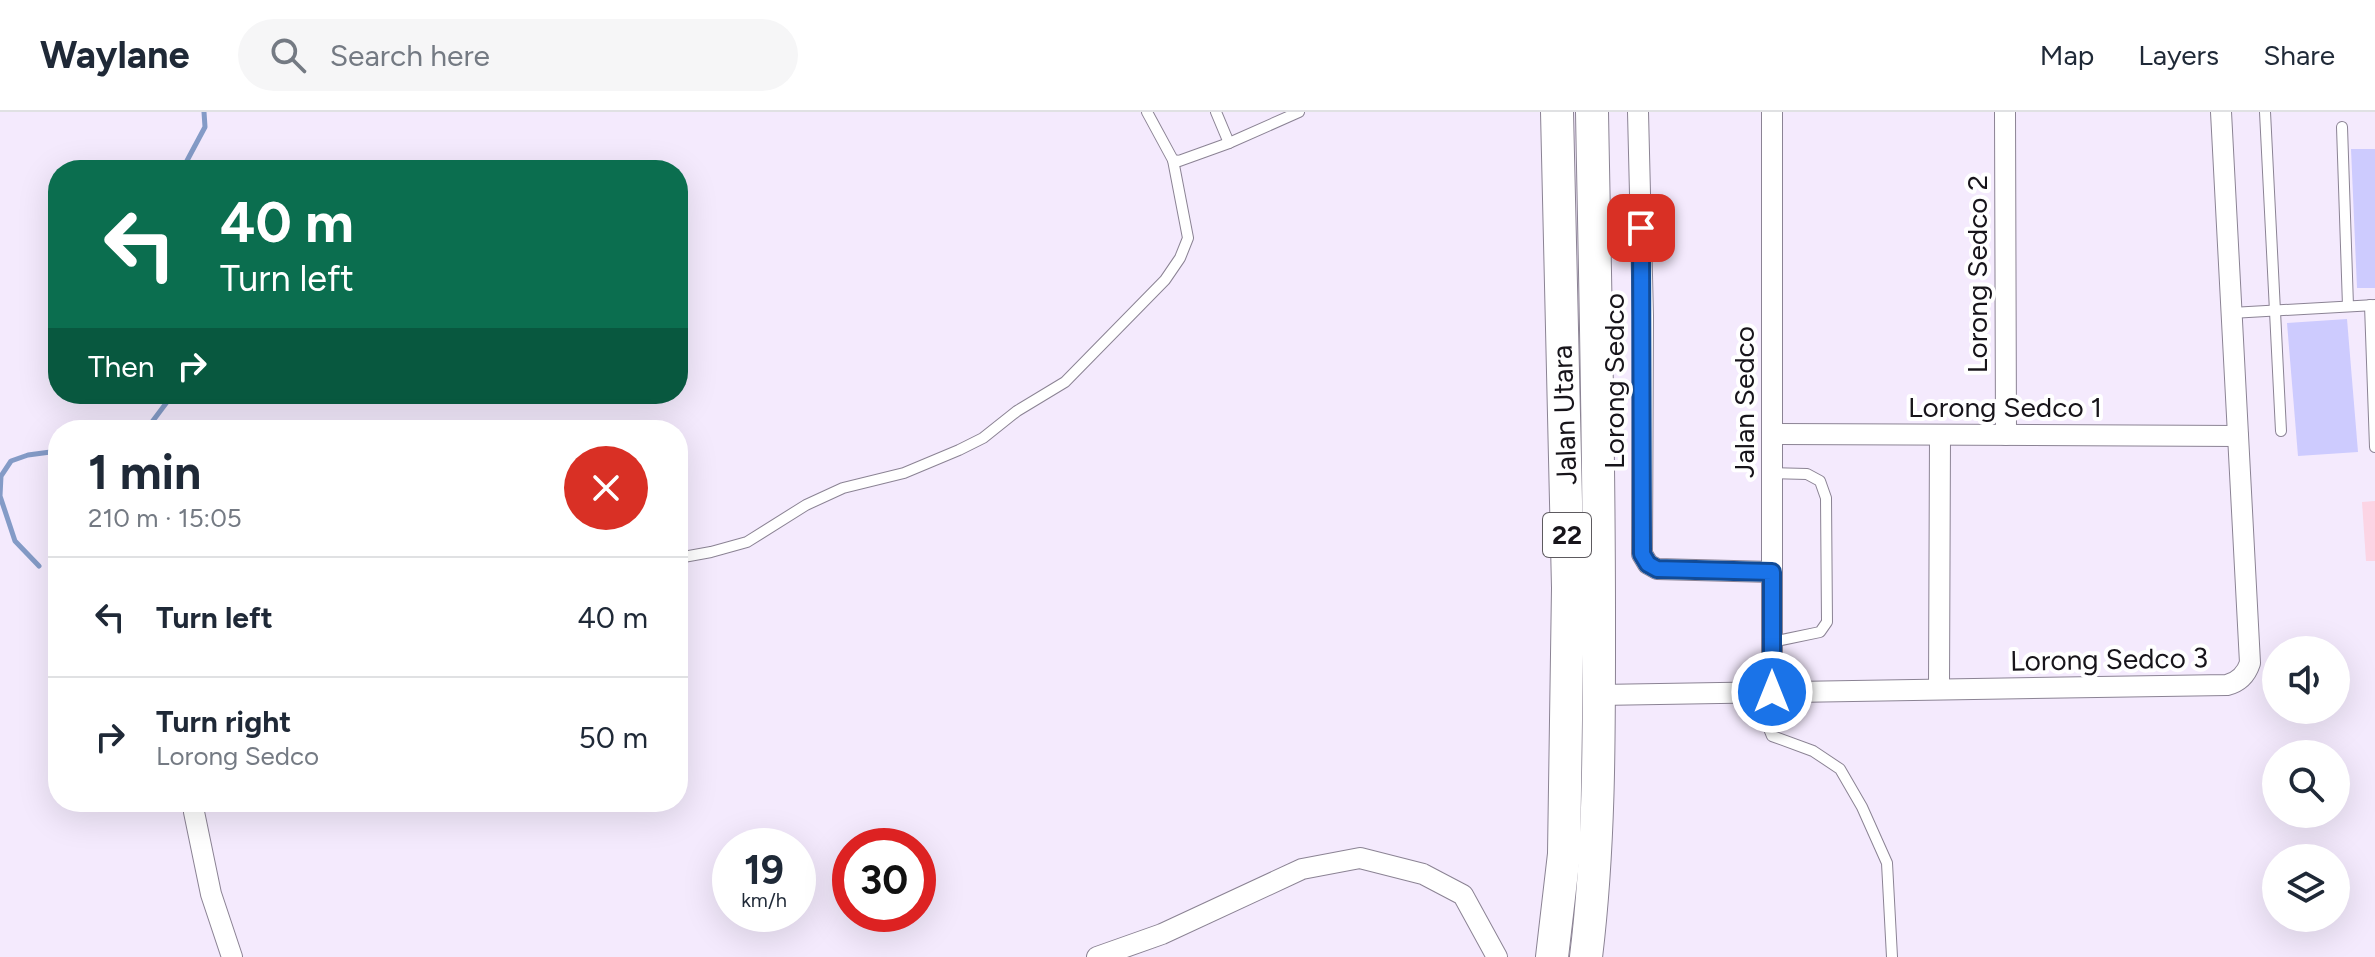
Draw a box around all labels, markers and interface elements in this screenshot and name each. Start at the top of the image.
search box [238,19,798,91]
text: Waylane [40,32,190,78]
icon: search [266,33,310,77]
text: Search here [330,37,490,74]
text: Map [2040,38,2094,72]
text: Layers [2138,38,2219,72]
text: Share [2263,38,2335,72]
street label: Lorong Sedco 2 [1960,175,1994,373]
text: 40 m [220,189,354,256]
icon: left [88,192,192,296]
pin [1607,194,1675,262]
icon: arrive [1619,206,1663,250]
text: Turn left [220,257,354,300]
street label: Lorong Sedco [1597,293,1631,469]
street label: Jalan Sedco [1727,326,1761,478]
icon: right [170,344,214,388]
street label: Jalan Utara [1545,344,1583,486]
text: Then [88,348,154,385]
street label: Lorong Sedco 1 [1908,390,2102,424]
text: 1 min [88,443,201,501]
button: close [564,446,648,530]
text: 210 m · 15:05 [88,502,242,534]
road number: 22 [1543,513,1591,557]
icon: left [88,595,132,639]
text: Turn left [156,599,273,636]
text: 40 m [577,599,648,636]
map controls [2262,636,2350,932]
button: sound [2262,636,2350,724]
street label: Lorong Sedco 3 [2010,640,2208,678]
position arrow [1730,650,1814,734]
text: Turn right [156,703,291,740]
icon: right [88,715,132,759]
text: 50 m [579,719,648,756]
text: Lorong Sedco [156,740,319,772]
button: search [2262,740,2350,828]
speed limit sign: 30 [832,828,936,932]
button: layers [2262,844,2350,932]
text: 19 [744,846,784,894]
text: km/h [741,888,787,912]

